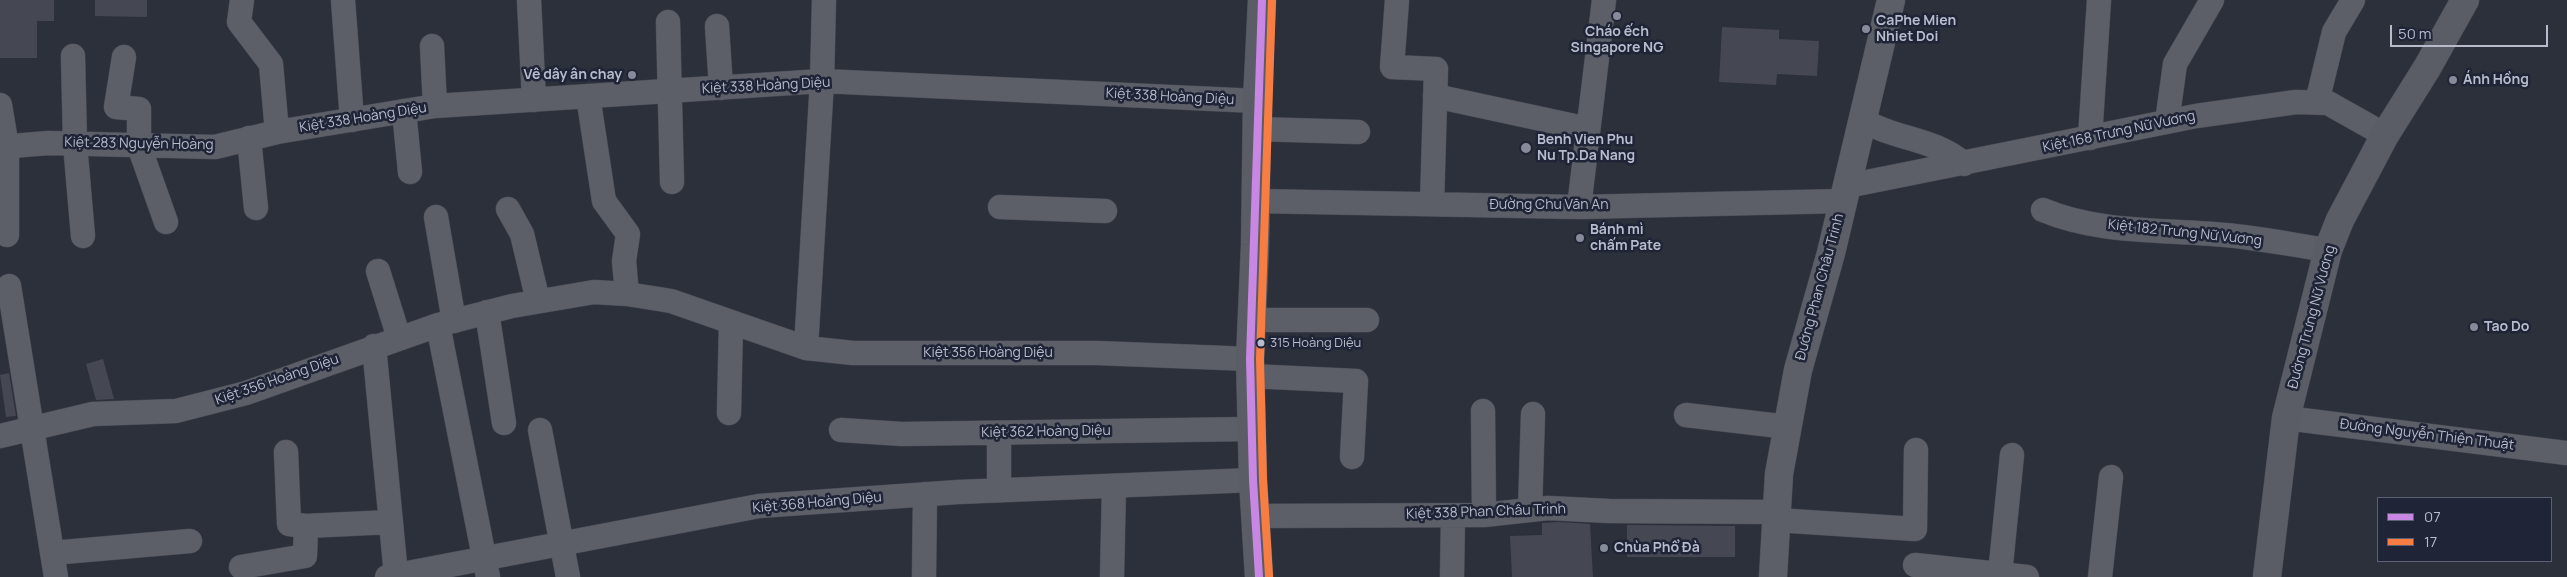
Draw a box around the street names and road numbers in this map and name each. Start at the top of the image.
street label: Kiệt 338 Hoàng Diệu [701,74,831,98]
street label: Kiệt 338 Hoàng Diệu [1105,85,1235,109]
street label: Kiệt 338 Hoàng Diệu [298,100,428,136]
street label: Kiệt 168 Trưng Nữ Vương [2041,108,2197,156]
street label: Kiệt 283 Nguyễn Hoàng [64,134,214,154]
street label: Đường Chu Văn An [1490,197,1608,213]
street label: Đường Phan Châu Trinh [1792,212,1848,362]
street label: Kiệt 182 Trưng Nữ Vương [2107,217,2263,249]
street label: Đường Trưng Nữ Vương [2285,243,2339,391]
street label: Kiệt 356 Hoàng Diệu [923,345,1053,361]
street label: Kiệt 356 Hoàng Diệu [213,351,341,409]
street label: Đường Nguyễn Thiện Thuật [2339,416,2515,454]
street label: Kiệt 362 Hoàng Diệu [981,422,1111,442]
street label: Kiệt 368 Hoàng Diệu [752,489,882,517]
street label: Kiệt 338 Phan Châu Trinh [1406,501,1566,523]

